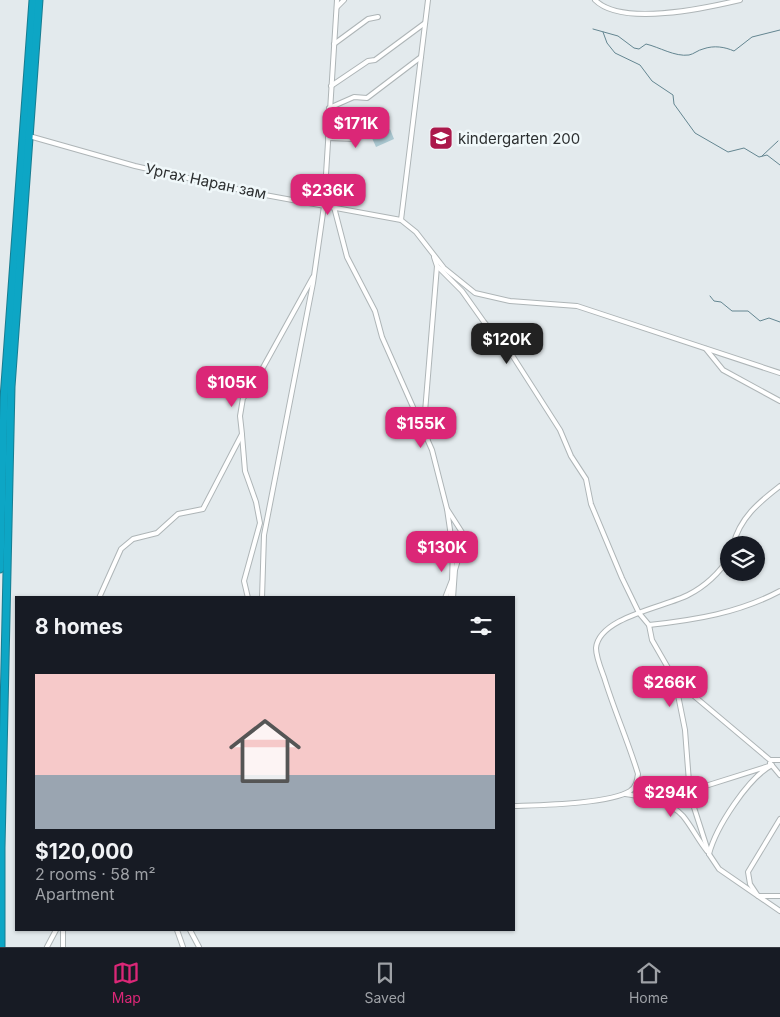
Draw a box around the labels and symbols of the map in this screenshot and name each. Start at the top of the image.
pin: $171K [321,106,391,149]
school or university icon: kindergarten 200 [428,125,454,151]
place label: kindergarten 200 [458,129,580,148]
street label: Ургах Наран зам [144,159,268,203]
pin: $236K [293,174,363,216]
pin: $120K [472,322,542,365]
pin: $105K [197,366,267,408]
pin: $155K [386,406,456,449]
pin: $130K [407,530,477,573]
pin: $266K [635,666,705,708]
pin: $294K [636,776,706,818]

